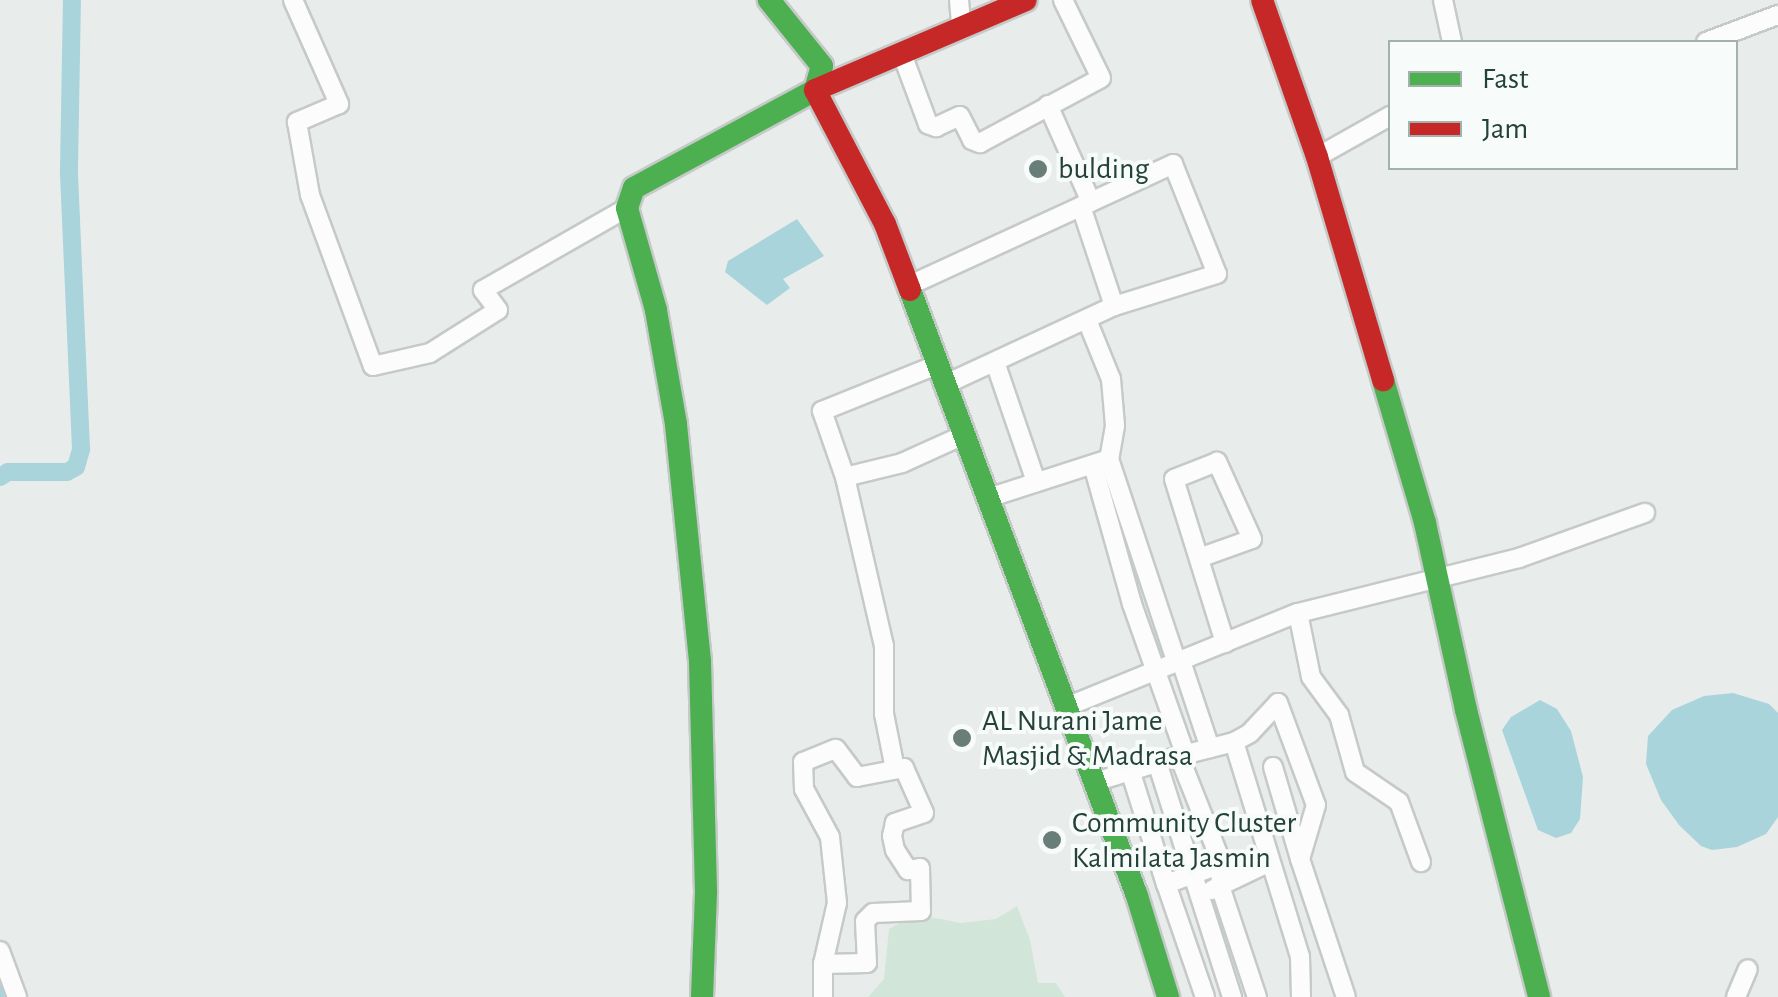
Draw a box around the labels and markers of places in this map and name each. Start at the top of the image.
place label: bulding [1058,151,1149,187]
marker: bulding [1027,158,1049,180]
place label: AL Nurani Jame Masjid & Madrasa [982,703,1193,774]
marker: AL Nurani Jame Masjid & Madrasa [951,727,973,749]
place label: Community Cluster Kalmilata Jasmin [1072,805,1296,876]
marker: Community Cluster Kalmilata Jasmin [1041,829,1063,851]

